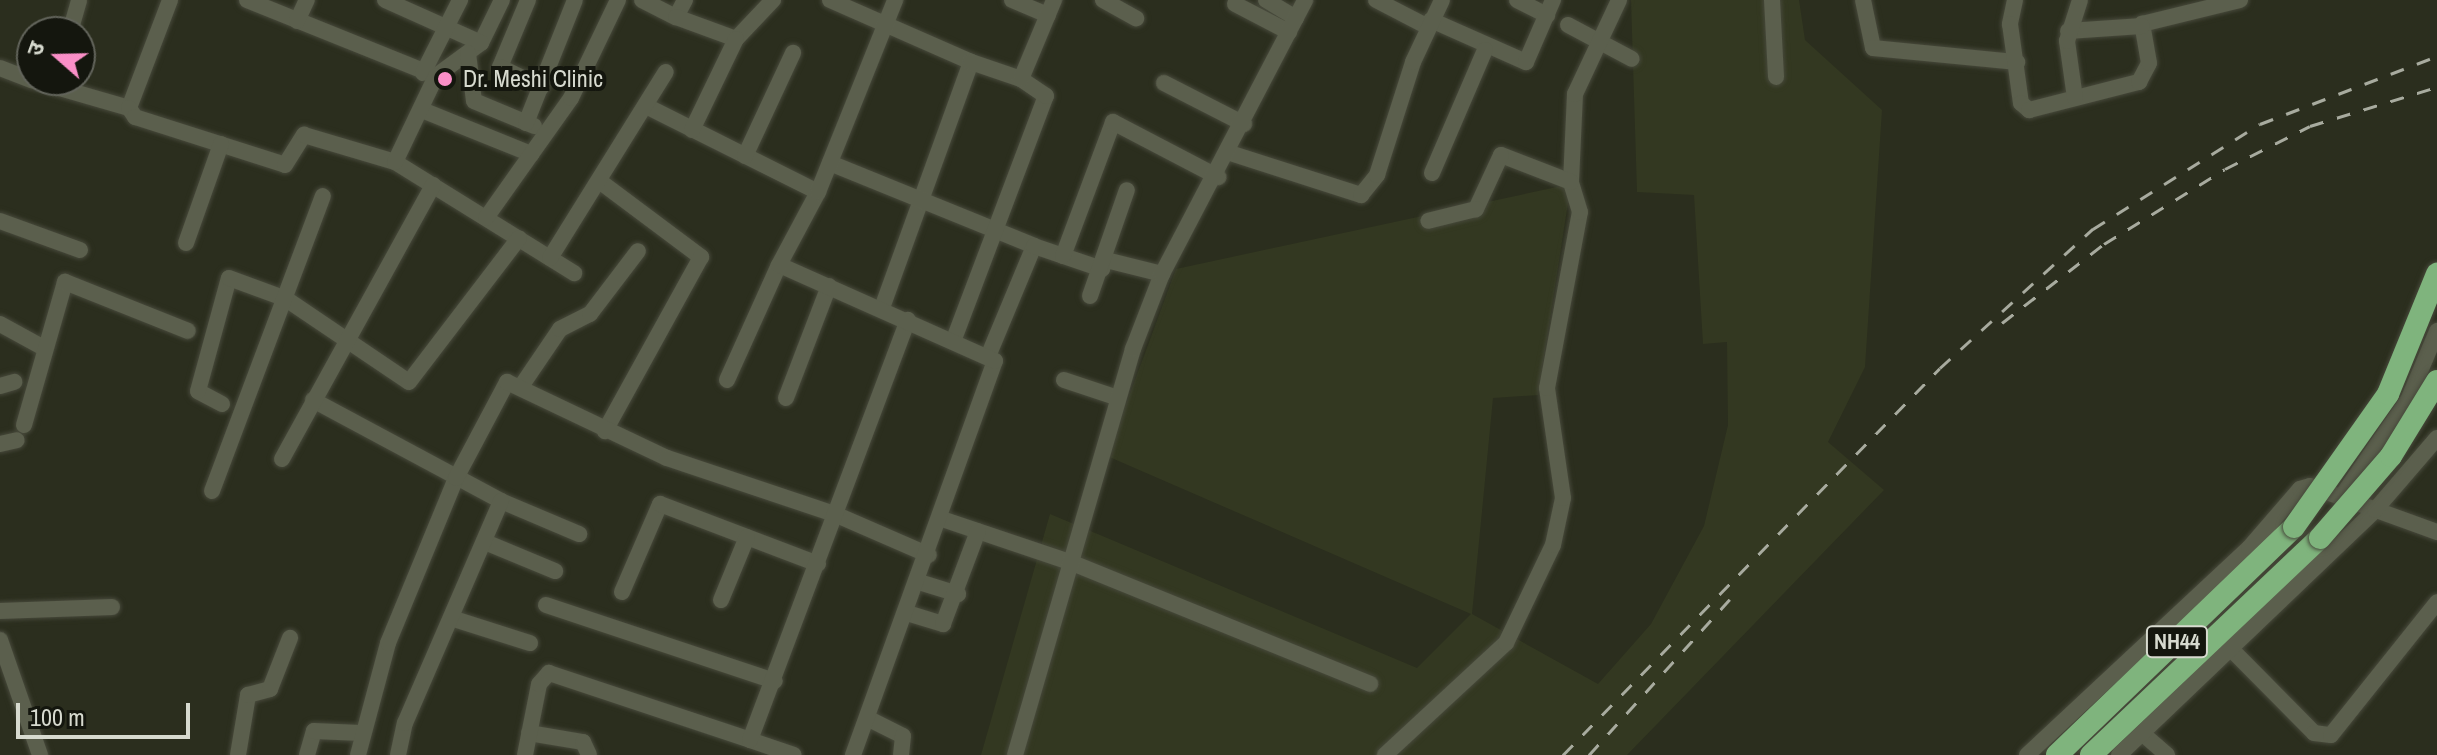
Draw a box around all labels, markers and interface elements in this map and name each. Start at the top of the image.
north arrow [16,16,96,96]
text: उ [19,37,52,60]
place label: Dr. Meshi Clinic [463,65,603,93]
marker: Dr. Meshi Clinic [434,68,456,90]
road number: NH44 [2145,624,2209,660]
scale bar [20,687,194,737]
text: 100 m [30,701,85,733]

